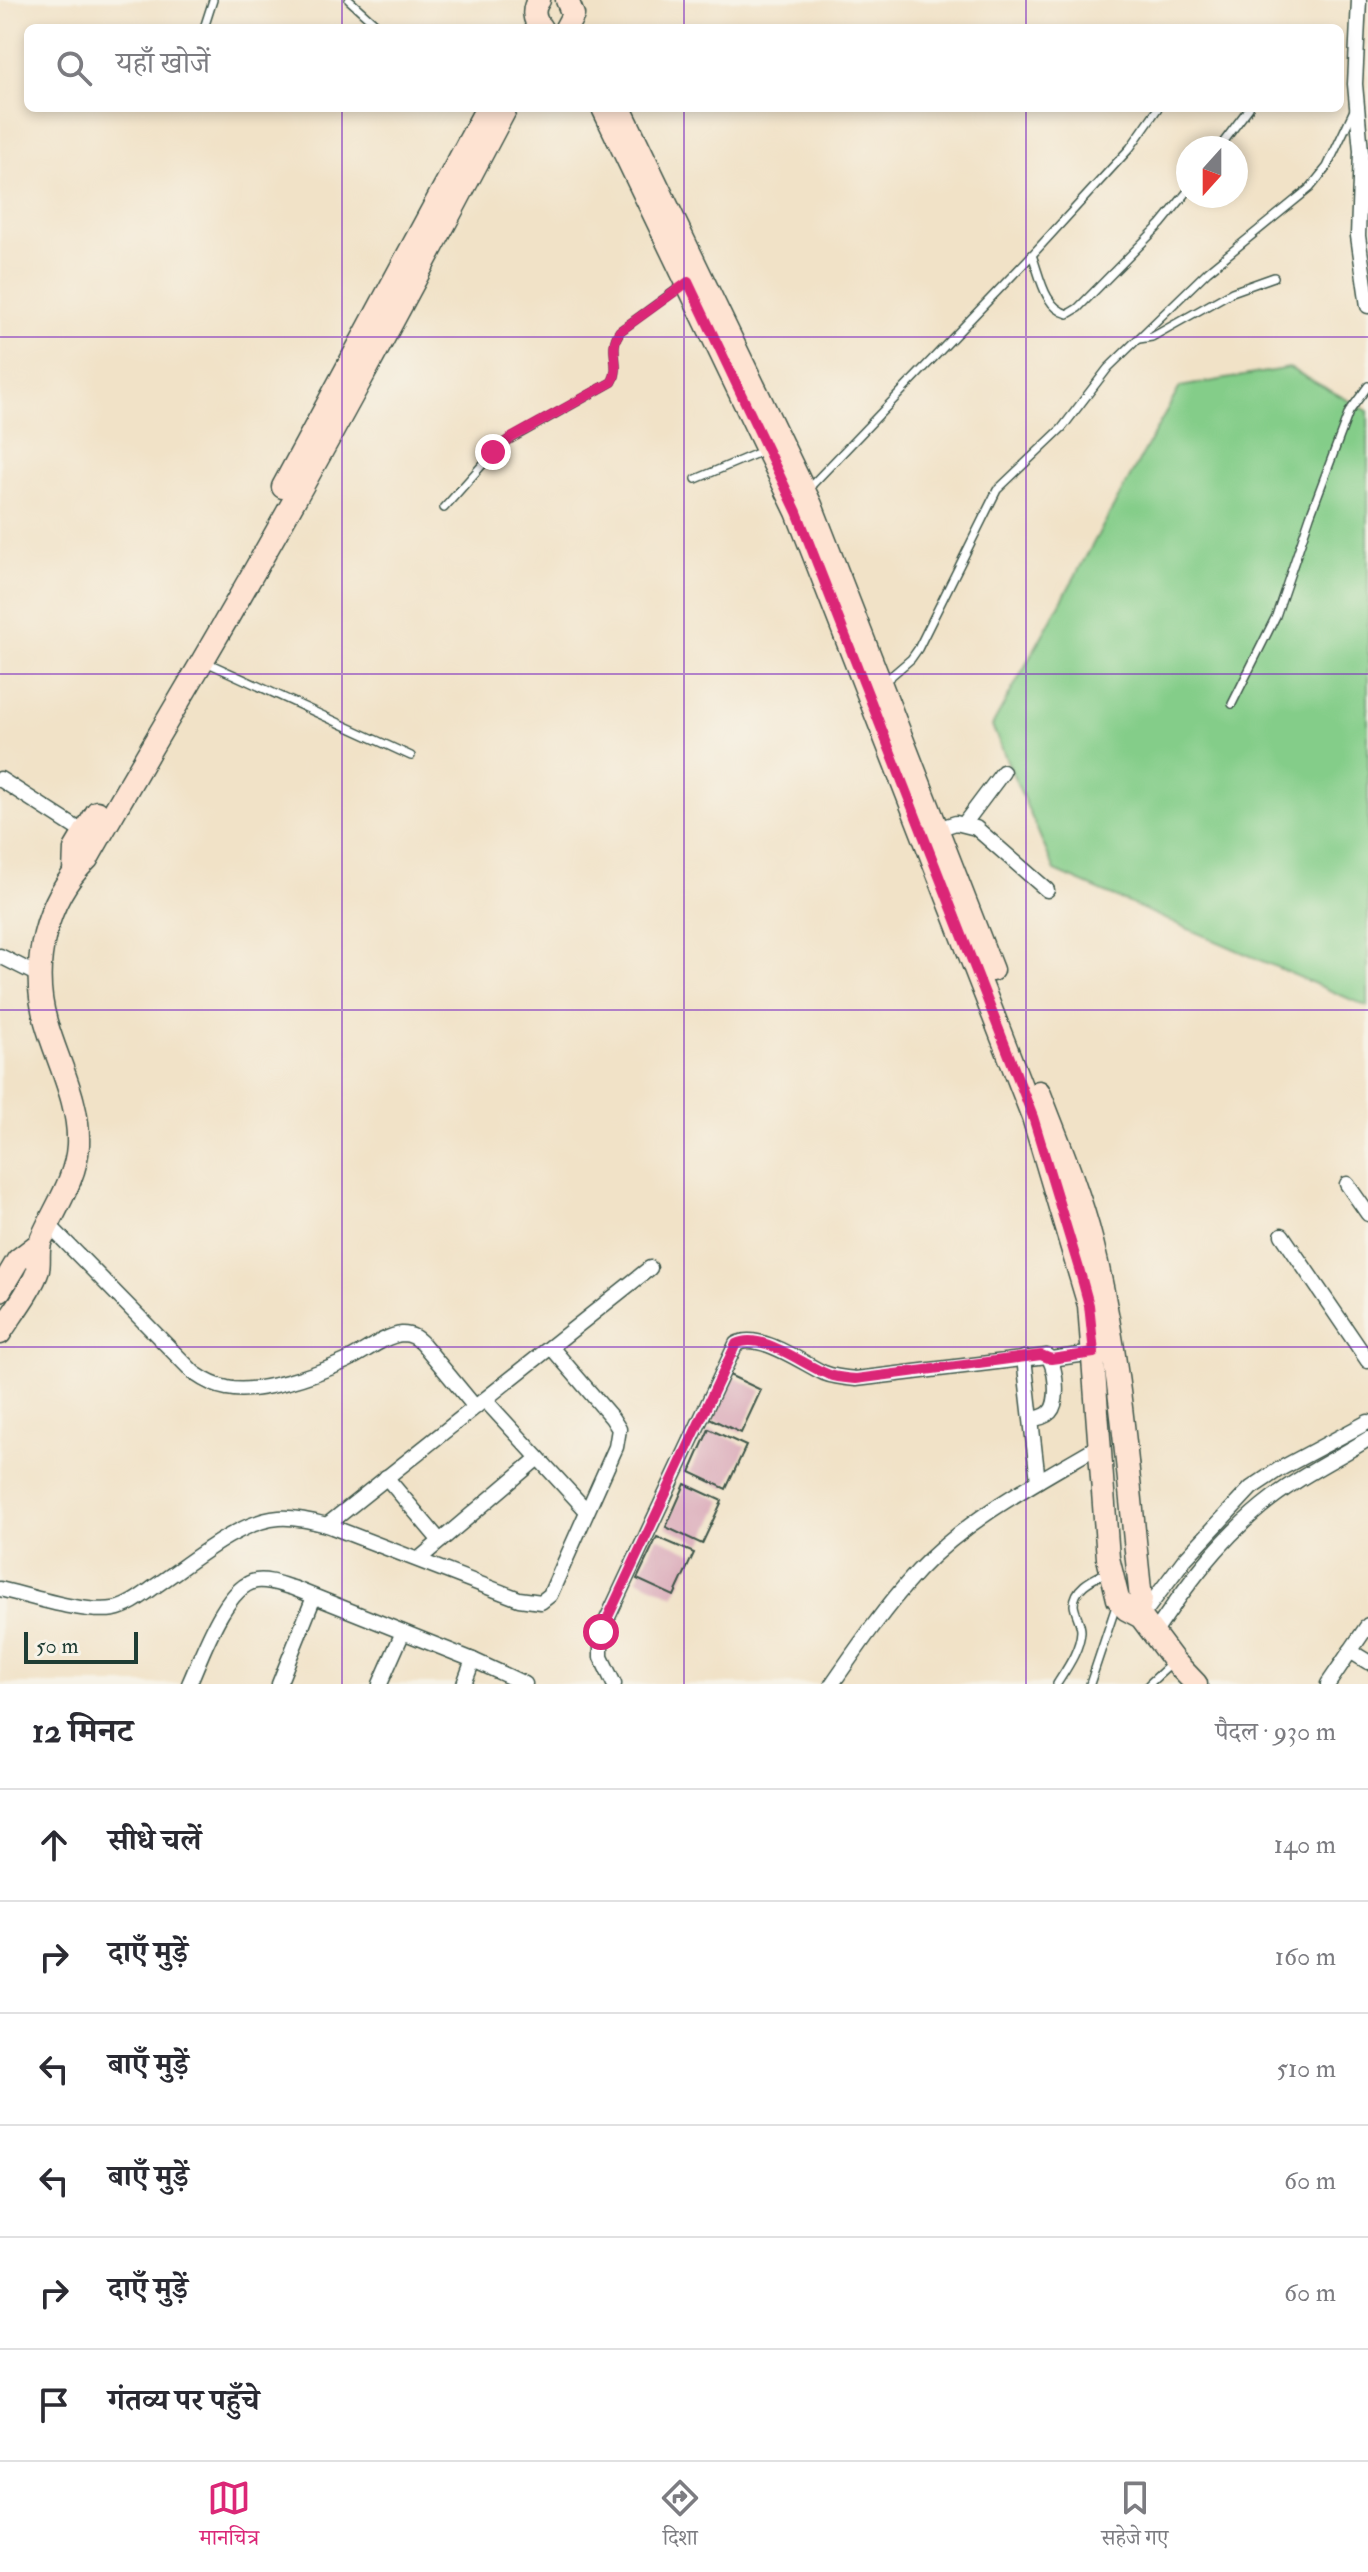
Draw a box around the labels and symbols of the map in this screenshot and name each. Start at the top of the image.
north arrow [1176,136,1248,208]
route end [475,434,511,470]
route start [583,1614,619,1650]
scale bar [24,1628,138,1664]

